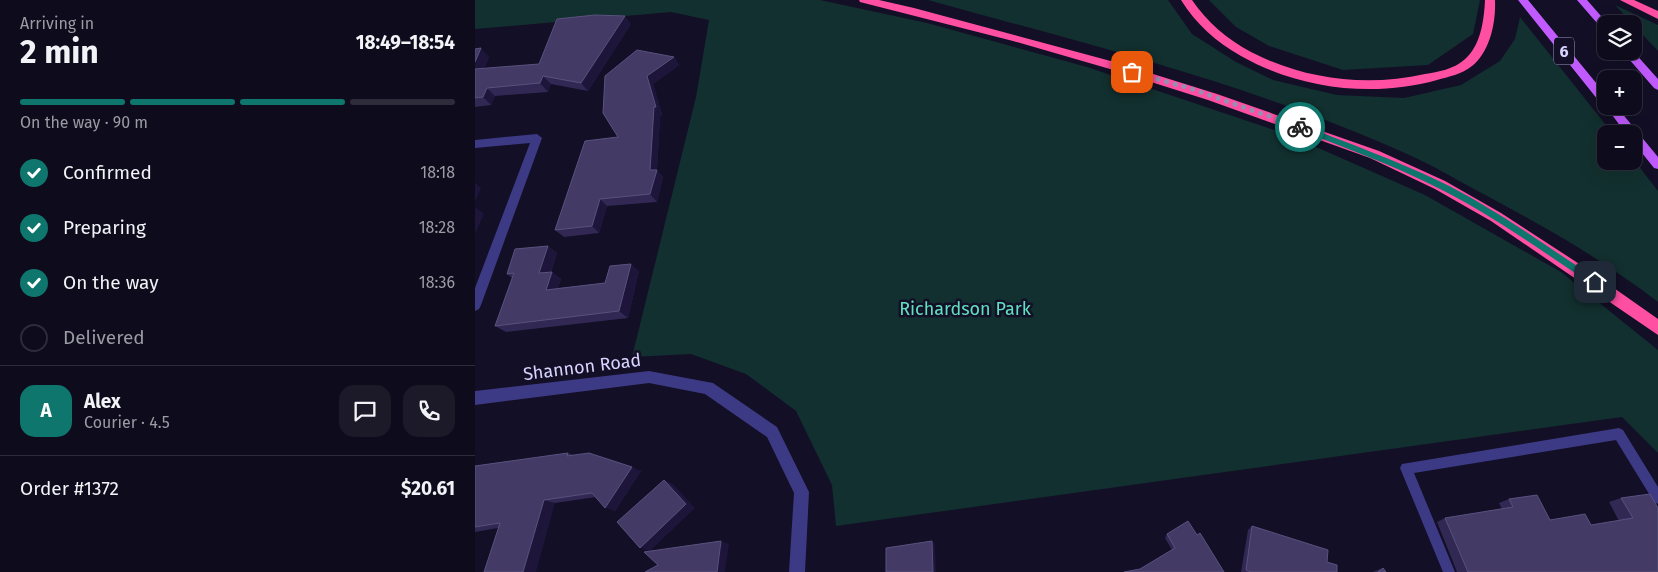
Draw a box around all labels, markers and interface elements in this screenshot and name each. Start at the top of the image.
text: Arriving in [20,14,94,33]
map controls [1597,15,1642,170]
button: layers [1597,15,1642,60]
text: 18:49–18:54 [356,31,455,54]
text: 2 min [20,33,99,71]
road number: 6 [1554,37,1574,64]
pin [1111,51,1153,93]
icon: bag [1118,58,1146,86]
button: + [1597,70,1642,115]
courier [1275,102,1325,152]
text: On the way · 90 m [20,113,148,132]
icon: bike [1286,113,1314,141]
button: − [1597,125,1642,170]
icon: check [20,159,48,187]
text: Confirmed [63,161,152,184]
text: 18:18 [420,163,455,182]
icon: check [20,214,48,242]
text: Preparing [63,216,146,239]
text: 18:28 [419,218,455,237]
pin [1574,261,1616,303]
icon: home [1581,268,1609,296]
icon: check [20,269,48,297]
text: On the way [63,271,159,294]
text: 18:36 [419,273,455,292]
park label: Richardson Park [899,298,1032,320]
text: Delivered [63,326,145,349]
street label: Shannon Road [522,349,642,385]
button: chat [339,385,391,437]
button: phone [403,385,455,437]
text: Alex [84,390,121,413]
text: A [40,399,52,422]
text: Courier · 4.5 [84,413,170,432]
text: Order #1372 [20,477,119,500]
text: $20.61 [401,477,455,500]

